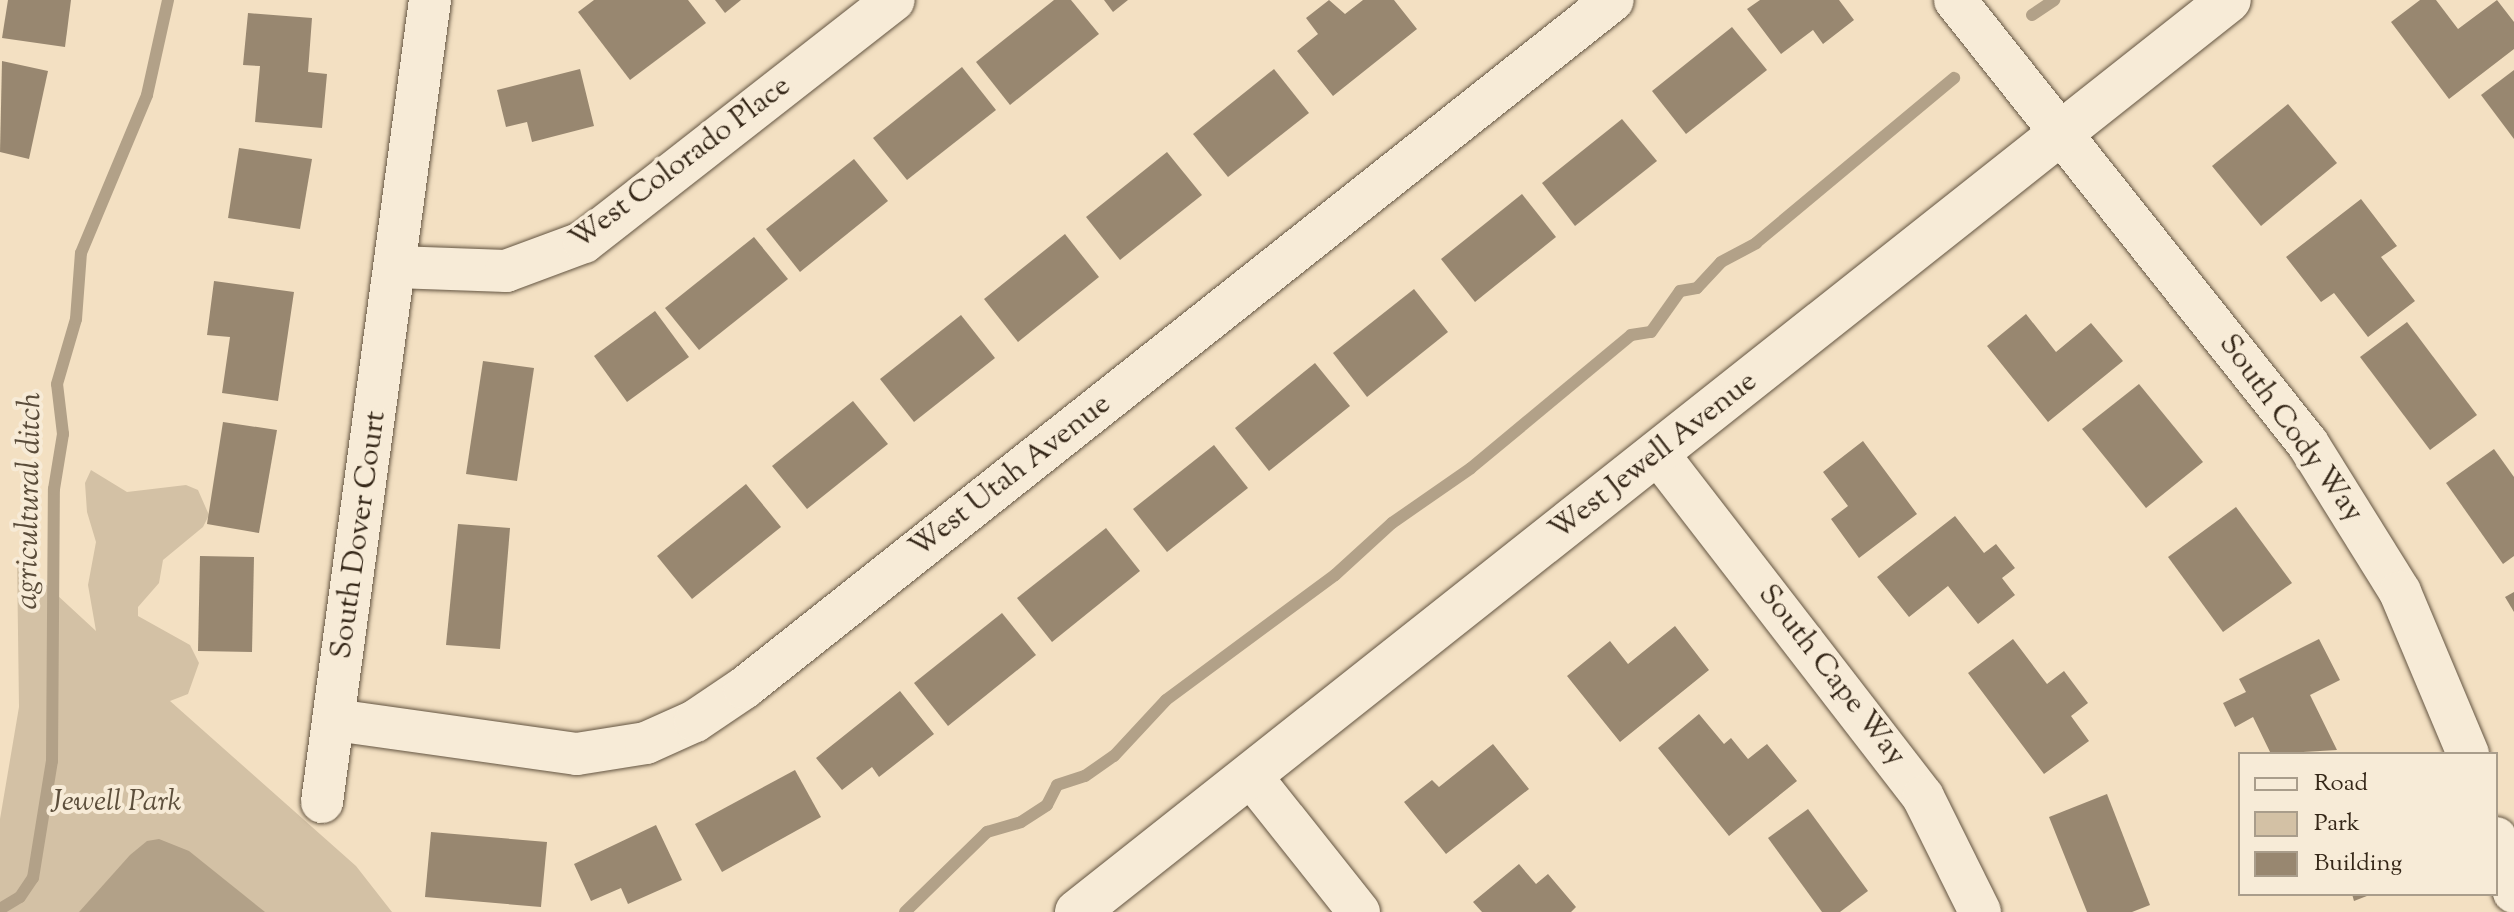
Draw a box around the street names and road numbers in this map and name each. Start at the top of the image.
street label: West Colorado Place [563,69,799,259]
street label: South Cody Way [2210,328,2370,530]
street label: West Jewell Avenue [1543,365,1765,549]
street label: West Utah Avenue [903,387,1119,567]
street label: South Dover Court [325,409,395,661]
street label: South Cape Way [1749,578,1913,774]

